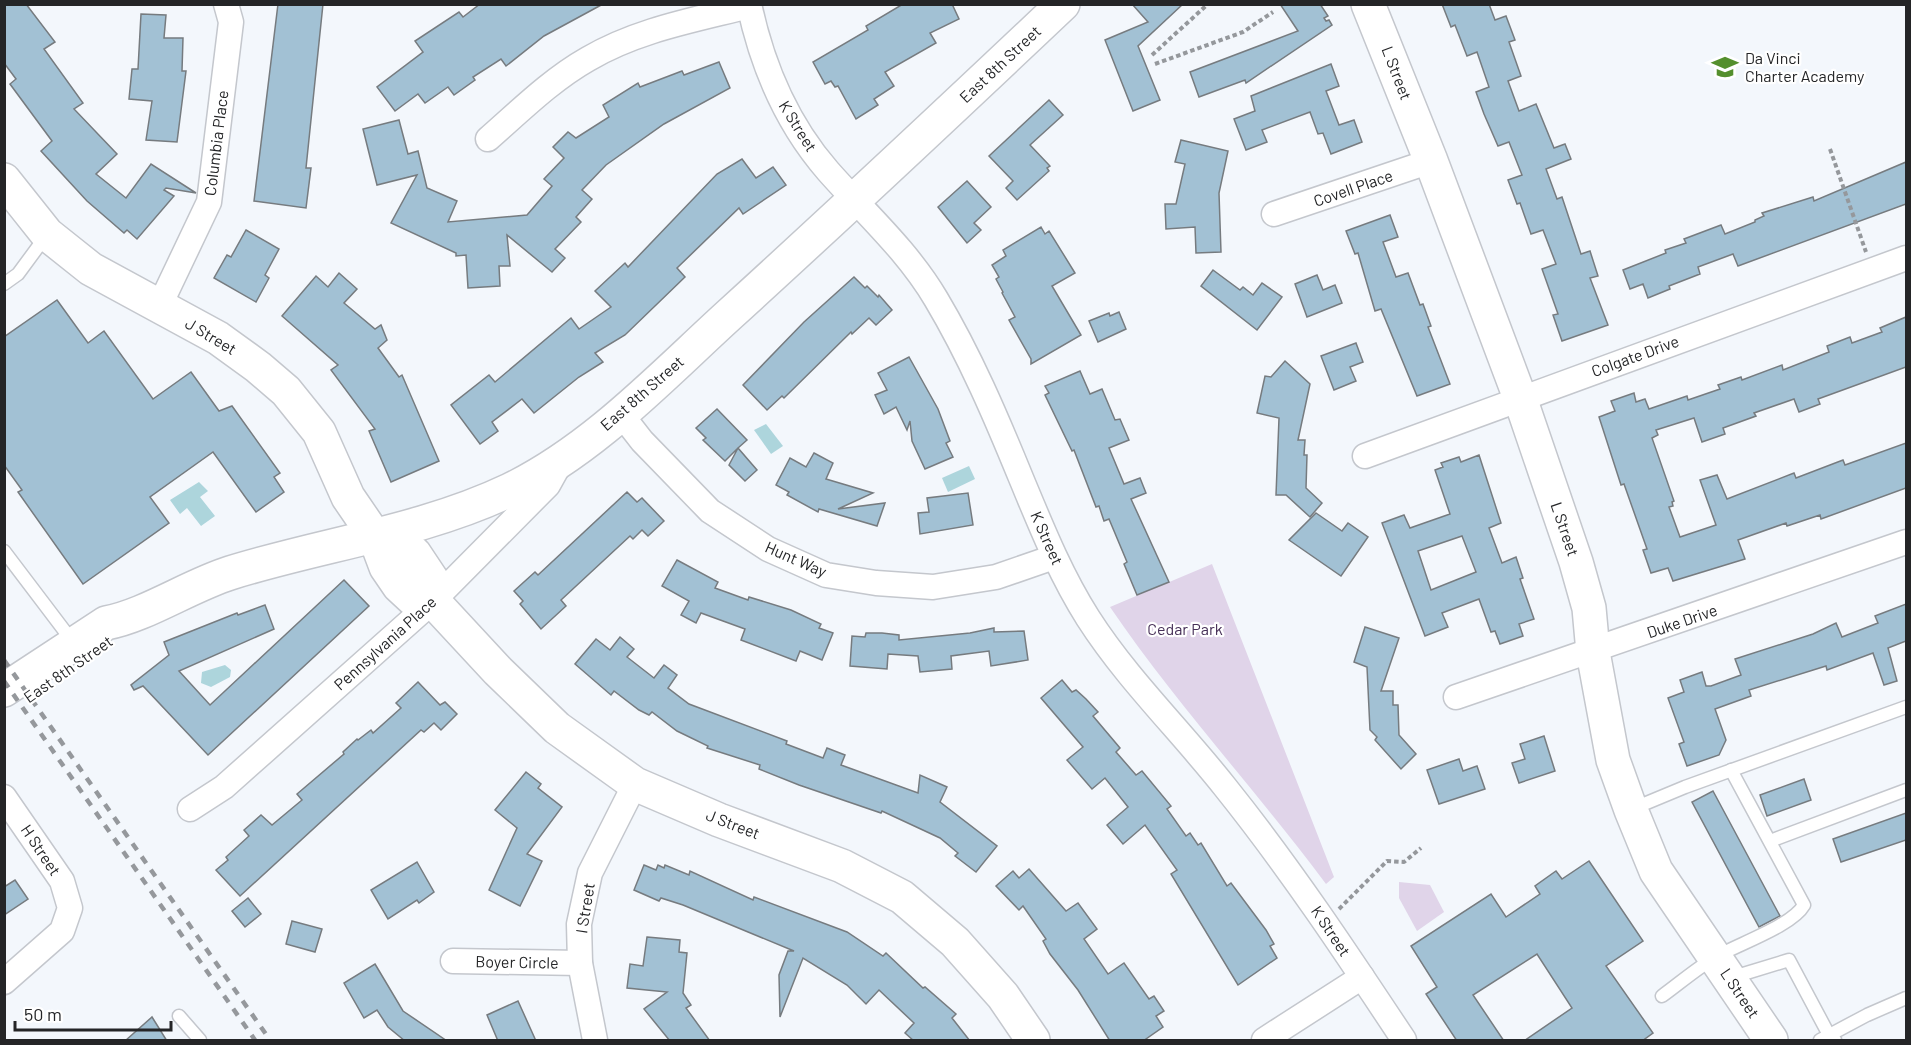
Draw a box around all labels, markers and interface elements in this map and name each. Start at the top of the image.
street label: East 8th Street [955,21,1044,106]
street label: L Street [1379,43,1416,102]
place label: Da Vinci Charter Academy [1745,48,1865,85]
school or university icon: Da Vinci Charter Academy [1710,52,1740,82]
street label: Columbia Place [200,89,231,197]
street label: K Street [775,97,821,155]
street label: Covell Place [1311,165,1395,210]
street label: J Street [182,313,240,358]
street label: Colgate Drive [1588,331,1681,380]
street label: East 8th Street [596,351,687,434]
street label: L Street [1547,499,1584,558]
street label: K Street [1027,508,1068,568]
street label: Hunt Way [762,537,831,581]
street label: Pennsylvania Place [330,592,440,694]
street label: Duke Drive [1644,600,1720,641]
park label: Cedar Park [1147,619,1223,638]
street label: East 8th Street [20,631,116,706]
street label: J Street [704,805,763,842]
street label: H Street [18,821,65,879]
street label: I Street [571,881,598,935]
street label: K Street [1308,902,1355,960]
street label: Boyer Circle [475,951,559,972]
street label: L Street [1717,964,1764,1021]
scale bar [15,994,171,1032]
text: 50 m [24,1003,62,1025]

